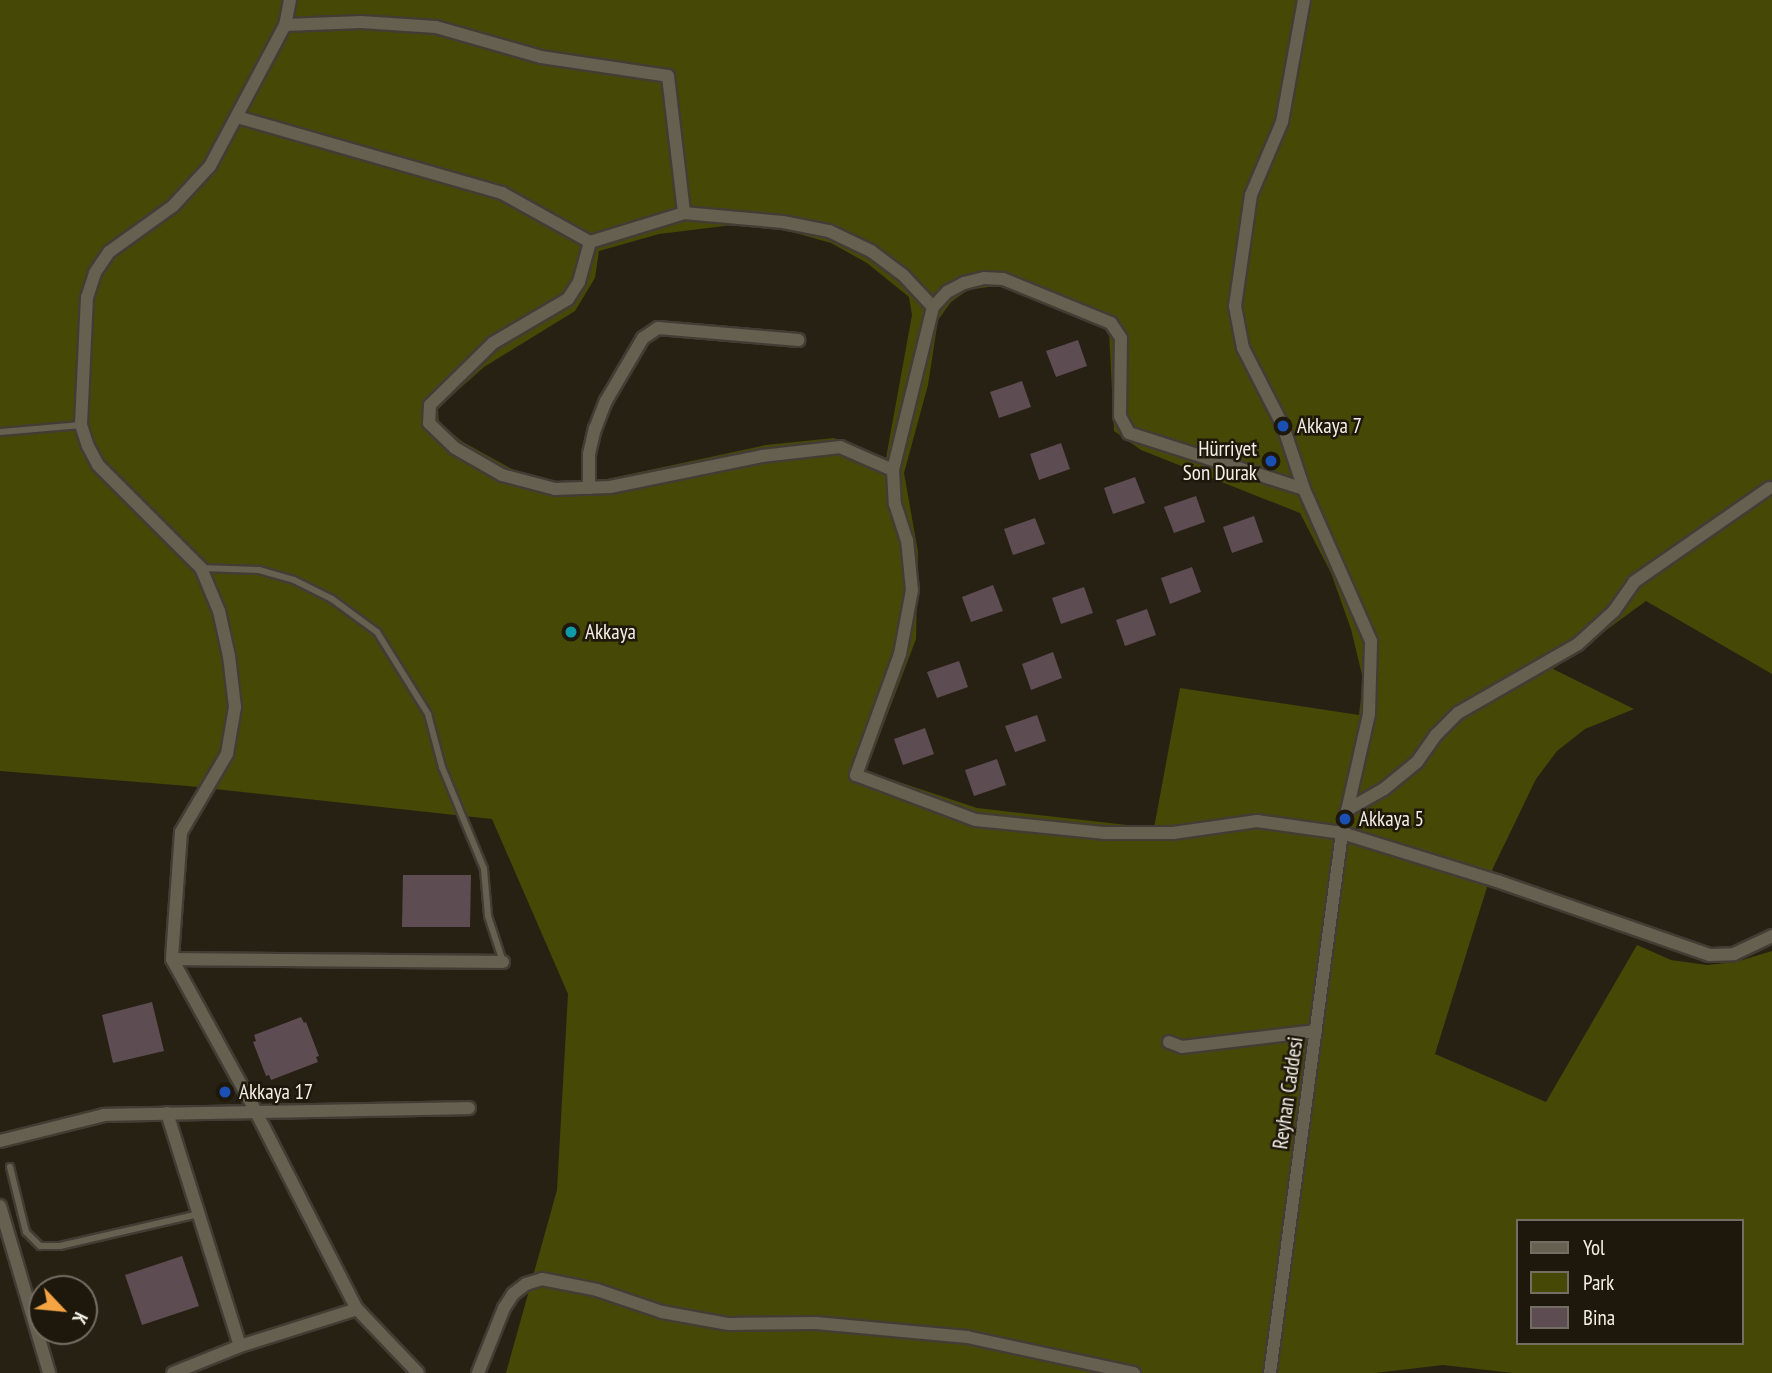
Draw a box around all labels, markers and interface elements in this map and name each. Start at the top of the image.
place label: Akkaya 7 [1297,413,1362,439]
marker: Akkaya 7 [1275,418,1291,434]
place label: Hürriyet Son Durak [1183,436,1257,486]
marker: Hürriyet Son Durak [1263,453,1279,469]
place label: Akkaya [585,619,636,645]
marker: Akkaya [563,624,579,640]
place label: Akkaya 5 [1359,806,1424,832]
marker: Akkaya 5 [1337,811,1353,827]
street label: Reyhan Caddesi [1268,1035,1308,1151]
place label: Akkaya 17 [239,1079,313,1105]
marker: Akkaya 17 [217,1084,233,1100]
legend [1516,1219,1744,1345]
text: Yol [1583,1234,1605,1261]
text: Park [1583,1269,1614,1296]
north arrow [28,1275,98,1345]
text: Bina [1583,1304,1615,1331]
text: K [67,1309,93,1328]

